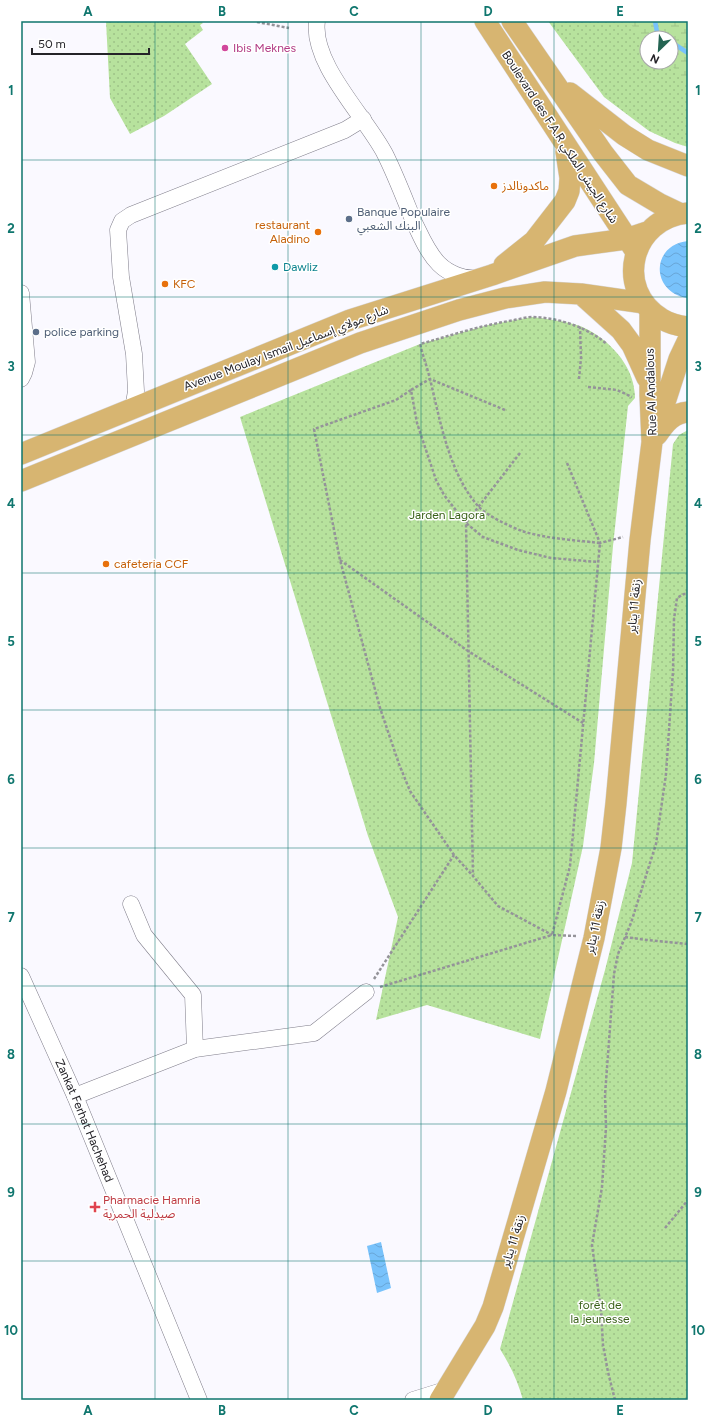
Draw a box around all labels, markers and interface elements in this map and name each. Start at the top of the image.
text: A [83,4,93,19]
text: B [218,4,226,19]
text: C [349,4,359,19]
text: D [483,4,493,19]
text: E [616,4,624,19]
scale bar [32,30,149,56]
north arrow [639,30,679,70]
text: 50 m [38,37,66,51]
place label: Ibis Meknes [233,41,296,55]
marker: Ibis Meknes [220,43,230,53]
street label: Boulevard des F.A.R شارع الجيش الملكي [497,48,621,227]
text: N [648,51,662,66]
text: 1 [8,83,14,98]
text: 1 [695,83,701,98]
place label: ماكدونالدز [501,179,549,193]
marker: ماكدونالدز [489,181,499,191]
place label: Banque Populaire البنك الشعبي [357,205,450,236]
marker: Banque Populaire البنك الشعبي [344,214,354,224]
place label: restaurant Aladino [255,218,310,246]
text: 2 [7,221,15,236]
text: 2 [694,221,702,236]
marker: restaurant Aladino [313,227,323,237]
place label: Dawliz [283,260,318,274]
marker: Dawliz [270,262,280,272]
place label: KFC [173,277,196,291]
marker: KFC [160,279,170,289]
street label: Avenue Moulay Ismail شارع مولاي إسماعيل [182,302,391,396]
place label: police parking [44,325,119,339]
marker: police parking [31,327,41,337]
street label: Rue Al Andalous [642,348,660,436]
text: 3 [7,359,15,374]
text: 3 [694,359,702,374]
text: 4 [7,496,15,511]
text: 4 [694,496,702,511]
park label: Jarden Lagora [409,508,485,522]
place label: cafeteria CCF [114,557,189,571]
marker: cafeteria CCF [101,559,111,569]
street label: زنقة 11 يناير [625,578,643,635]
text: 5 [7,634,15,649]
text: 5 [694,634,702,649]
text: 6 [7,772,15,787]
text: 6 [694,772,702,787]
street label: زنقة 11 يناير [582,899,608,956]
text: 7 [7,910,15,925]
text: 7 [694,910,702,925]
text: 8 [7,1047,15,1062]
text: 8 [694,1047,702,1062]
street label: Zankat Ferhat Hachehad [52,1057,116,1184]
text: 9 [7,1185,15,1200]
text: 9 [694,1185,702,1200]
place label: Pharmacie Hamria صيدلية الحمرية [103,1193,200,1221]
marker: Pharmacie Hamria صيدلية الحمرية [90,1202,100,1212]
street label: زنقة 11 يناير [498,1213,528,1270]
park label: forêt de la jeunesse [570,1298,630,1326]
text: 10 [4,1323,18,1338]
text: 10 [691,1323,705,1338]
text: A [83,1403,93,1418]
text: B [218,1403,226,1418]
text: C [349,1403,359,1418]
text: D [483,1403,493,1418]
text: E [616,1403,624,1418]

